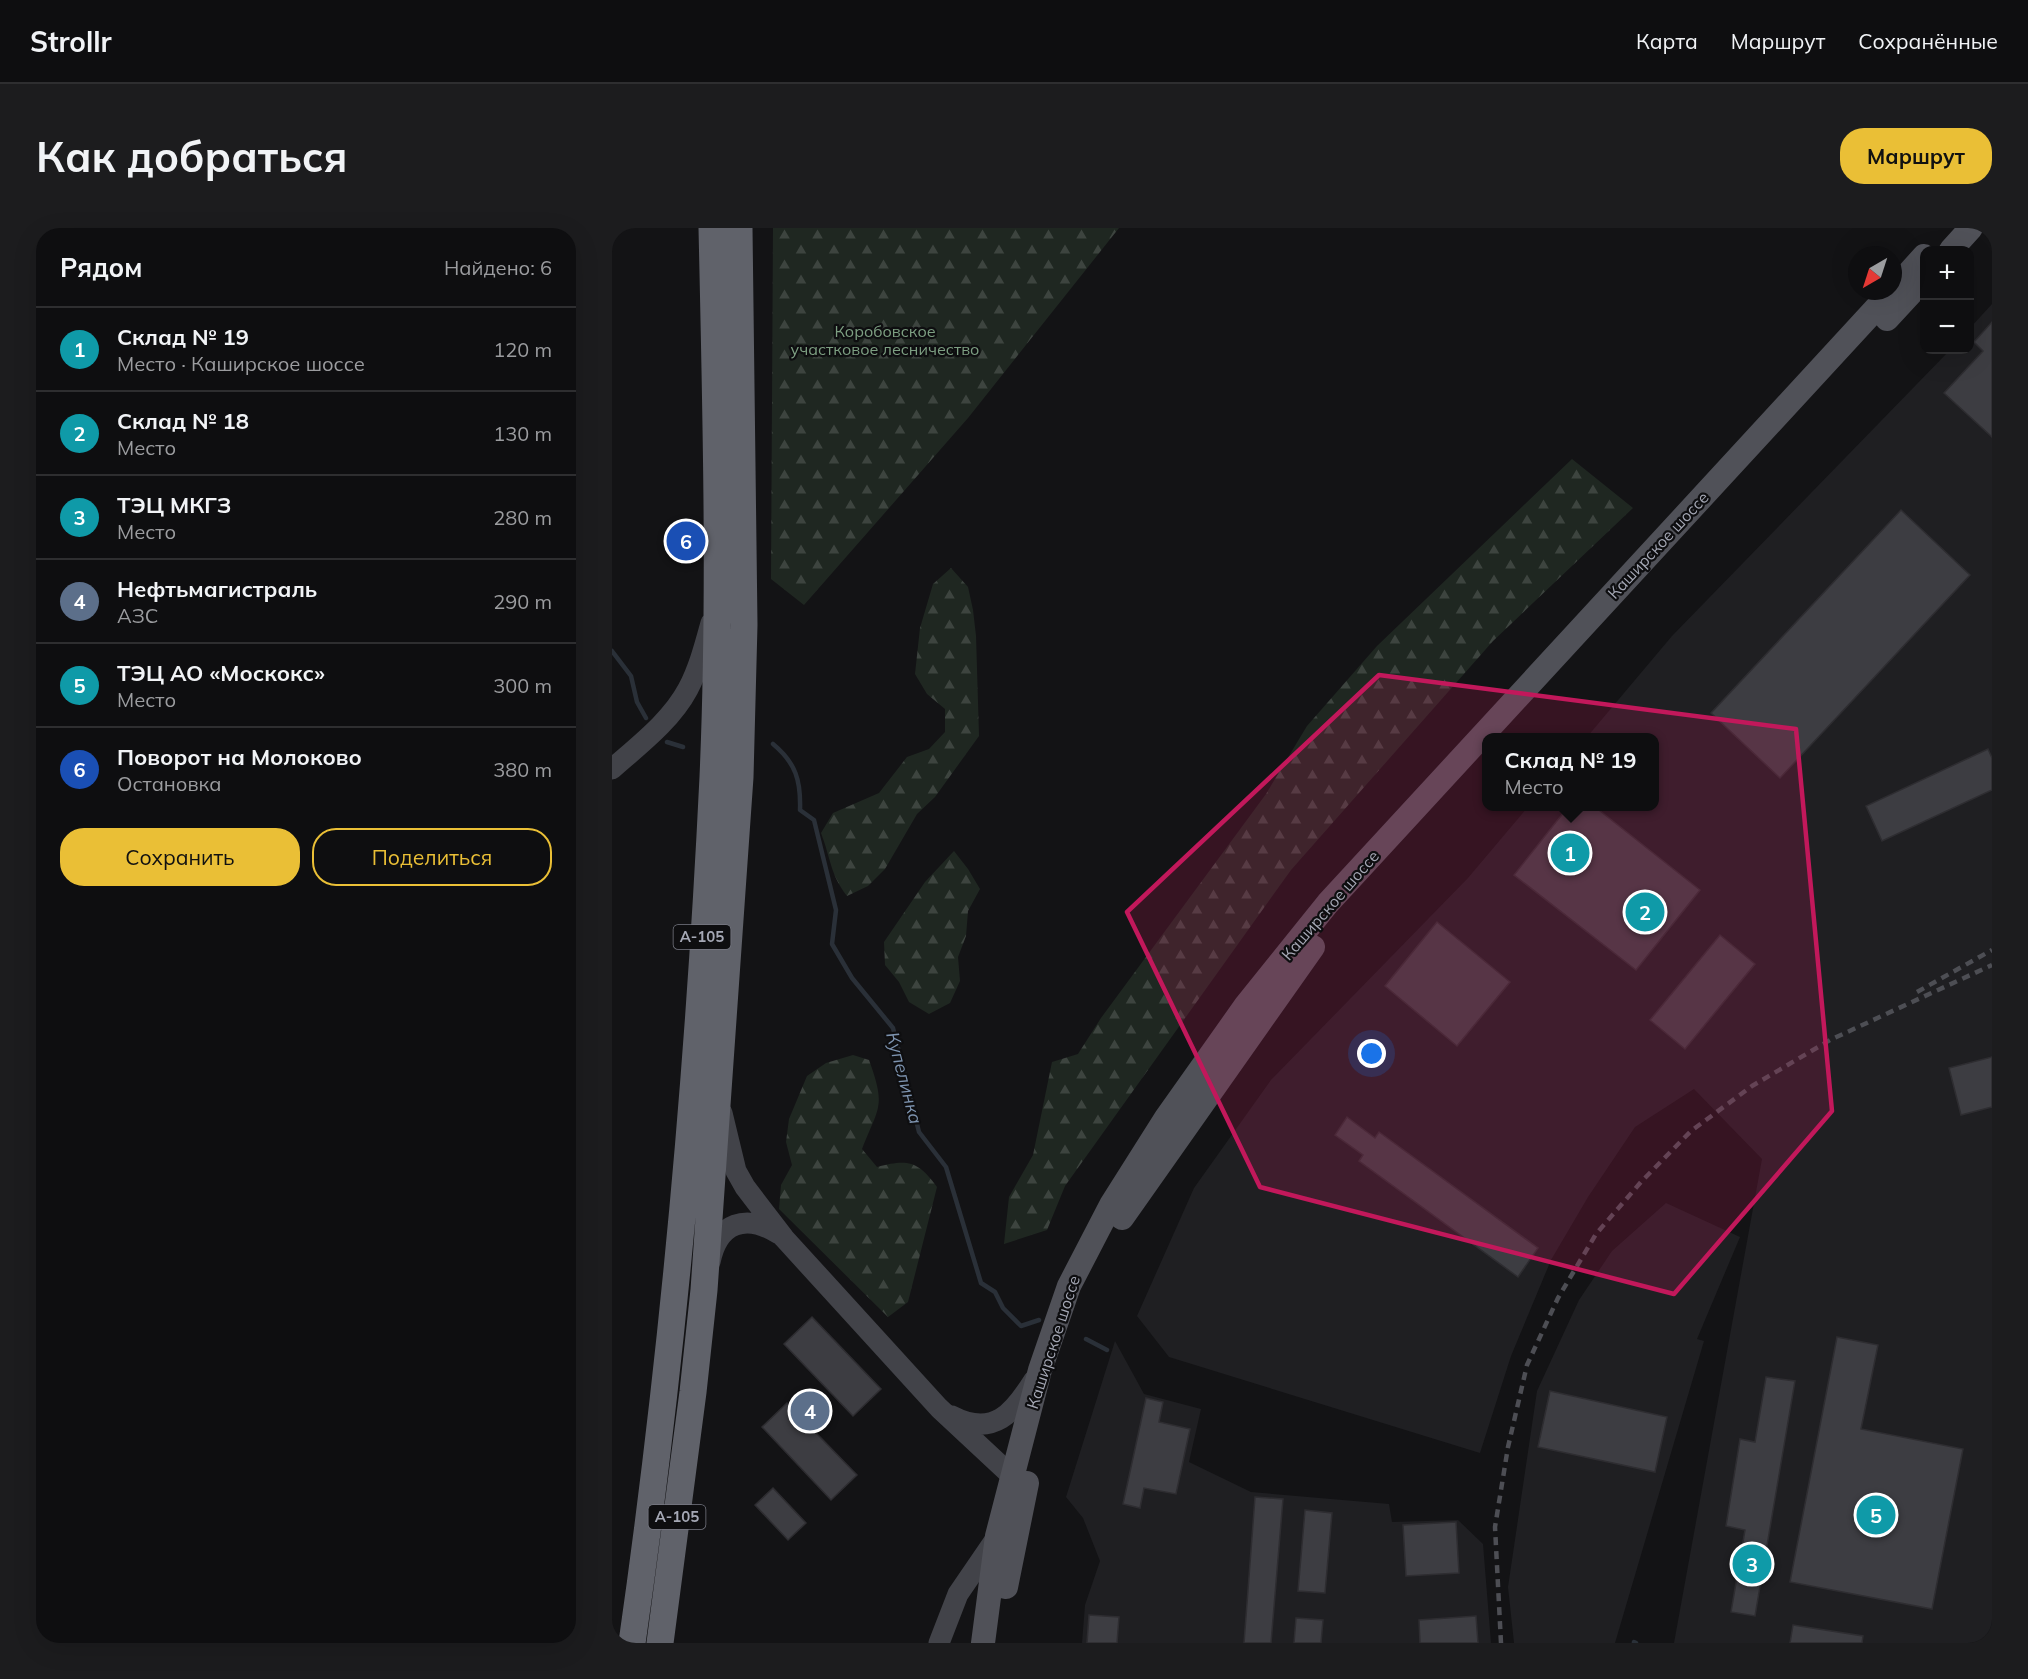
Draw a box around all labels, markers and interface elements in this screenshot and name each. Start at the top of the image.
text: Strollr [30,24,112,59]
text: Карта [1636,28,1698,54]
text: Маршрут [1731,28,1825,54]
text: Сохранённые [1858,28,1998,54]
button: Маршрут [1840,128,1992,184]
text: Как добраться [36,130,348,183]
north arrow [1848,246,1902,300]
map controls [1920,246,1974,354]
button: + [1920,246,1974,300]
text: Рядом [60,251,143,284]
text: Найдено: 6 [444,255,552,280]
button: − [1920,300,1974,354]
park label: Коробовское участковое лесничество [791,321,979,359]
text: Склад № 19 [117,323,249,351]
text: 1 [74,337,86,362]
text: 120 m [493,337,552,362]
text: Место · Каширское шоссе [117,351,365,376]
text: Склад № 18 [117,407,249,435]
text: 2 [74,421,86,446]
text: 130 m [493,421,552,446]
text: Место [117,435,176,460]
street label: Каширское шоссе [1603,487,1713,603]
text: ТЭЦ МКГЗ [117,491,231,519]
text: 3 [74,505,86,530]
text: 280 m [493,505,552,530]
pin: 6 [666,518,706,564]
text: Место [117,519,176,544]
text: Нефтьмагистраль [117,575,317,603]
text: 4 [74,589,86,614]
text: 290 m [493,589,552,614]
text: АЗС [117,603,158,628]
text: ТЭЦ АО «Москокс» [117,659,325,687]
text: 5 [74,673,86,698]
text: 300 m [493,673,552,698]
text: Место [117,687,176,712]
popup [1482,733,1659,811]
text: Поворот на Молоково [117,743,362,771]
text: Склад № 19 [1505,746,1636,774]
text: 6 [74,757,86,782]
text: 380 m [493,757,552,782]
text: Остановка [117,771,222,796]
text: Место [1505,774,1564,799]
button: Сохранить [60,828,300,886]
button: Поделиться [312,828,552,886]
pin: 1 [1550,830,1590,876]
street label: Каширское шоссе [1277,846,1383,964]
pin: 2 [1626,890,1664,934]
road number: А-105 [674,925,730,949]
water label: Купелинка [881,1029,928,1127]
your location [1357,1039,1386,1068]
street label: Каширское шоссе [1022,1273,1084,1411]
pin: 4 [790,1388,830,1434]
pin: 5 [1856,1492,1896,1538]
road number: А-105 [648,1505,706,1529]
pin: 3 [1732,1542,1772,1586]

